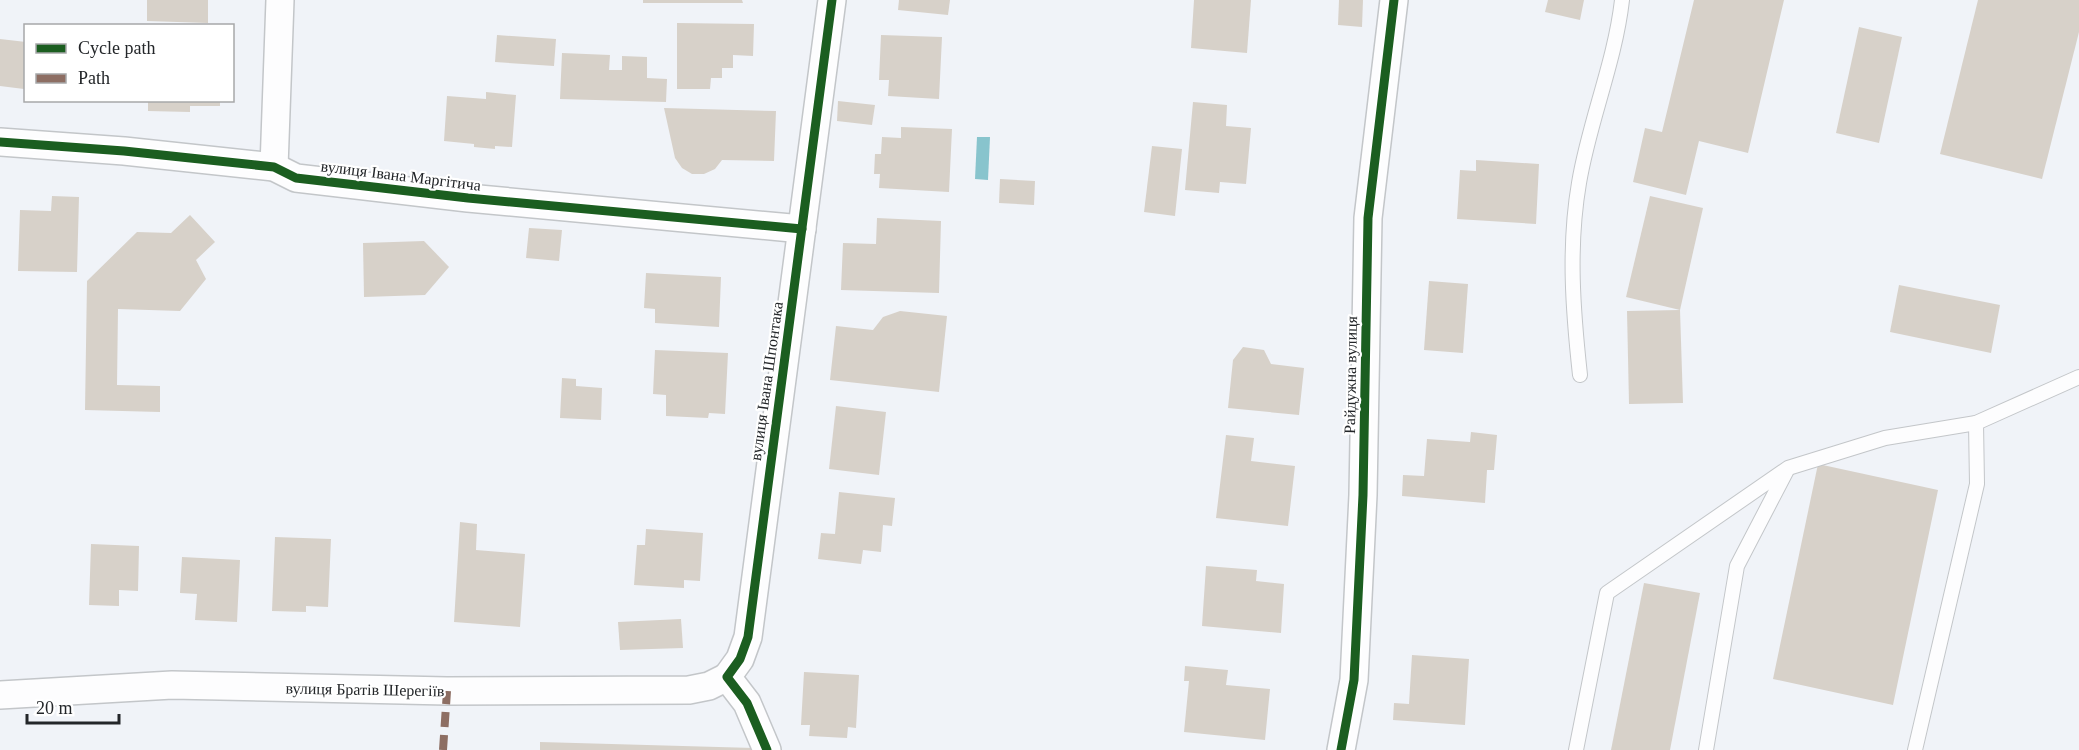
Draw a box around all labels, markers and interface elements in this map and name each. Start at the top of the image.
legend [24,24,234,102]
text: Cycle path [78,38,155,58]
text: Path [78,68,110,88]
street label: вулиця Івана Маргітича [320,157,482,195]
street label: вулиця Івана Шпонтака [747,300,787,462]
street label: Райдужна вулиця [1341,315,1361,434]
street label: вулиця Братів Шерегіїв [285,680,445,700]
scale bar [27,687,118,725]
text: 20 m [36,698,73,718]

